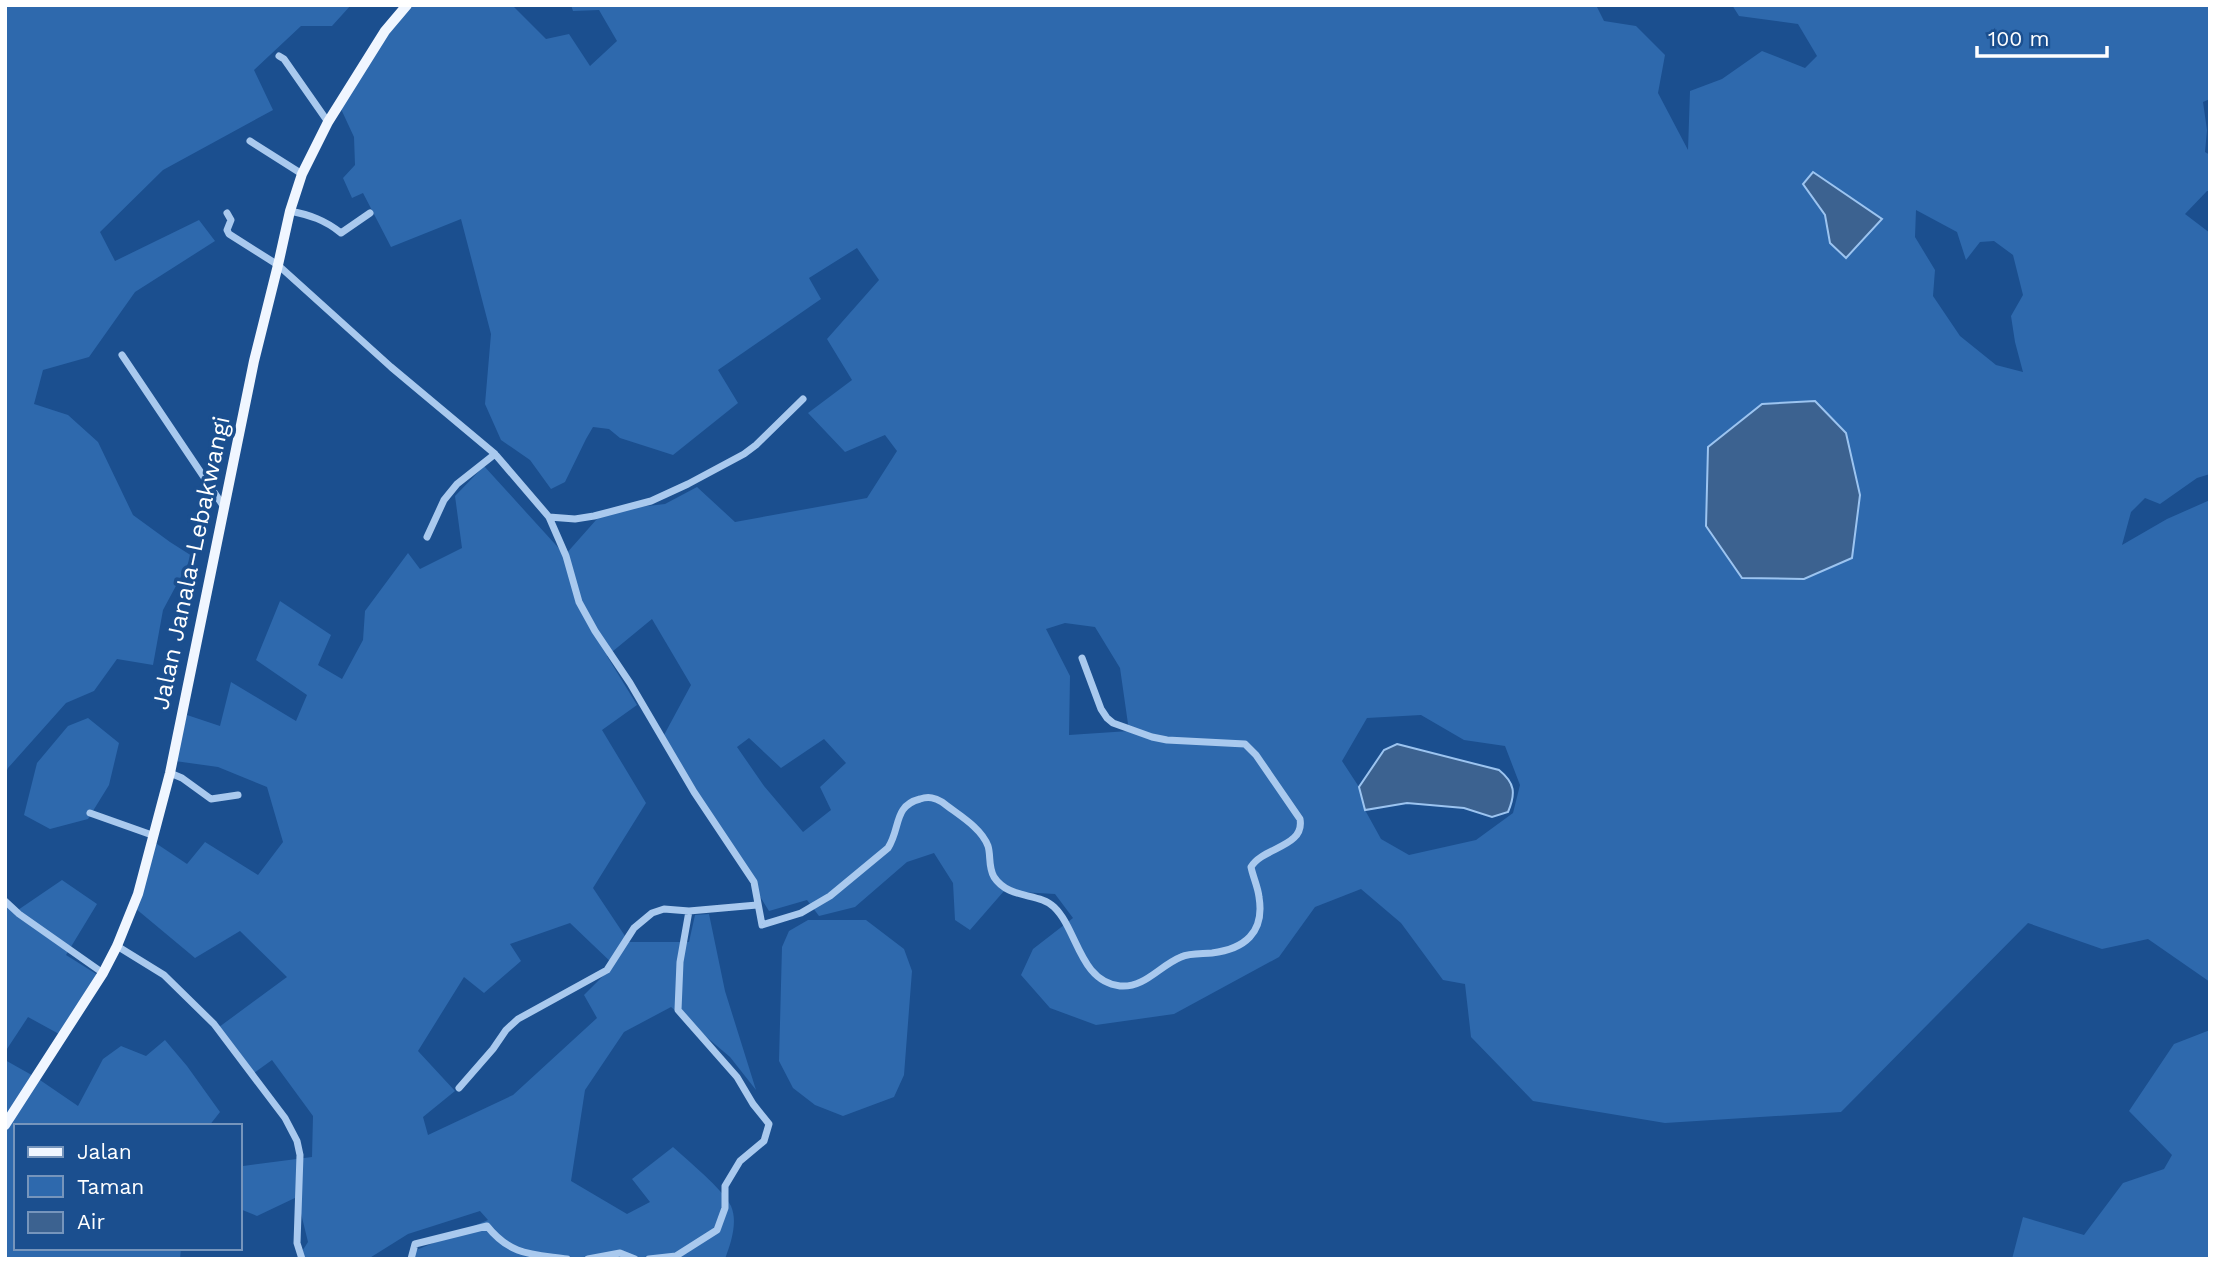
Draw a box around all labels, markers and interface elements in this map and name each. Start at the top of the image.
scale bar [1977,14,2106,58]
text: 100 m [1988,26,2050,51]
street label: Jalan Janala–Lebakwangi [146,414,236,712]
legend [14,1124,242,1250]
text: Jalan [77,1139,132,1164]
text: Taman [77,1174,144,1199]
text: Air [77,1209,105,1234]

